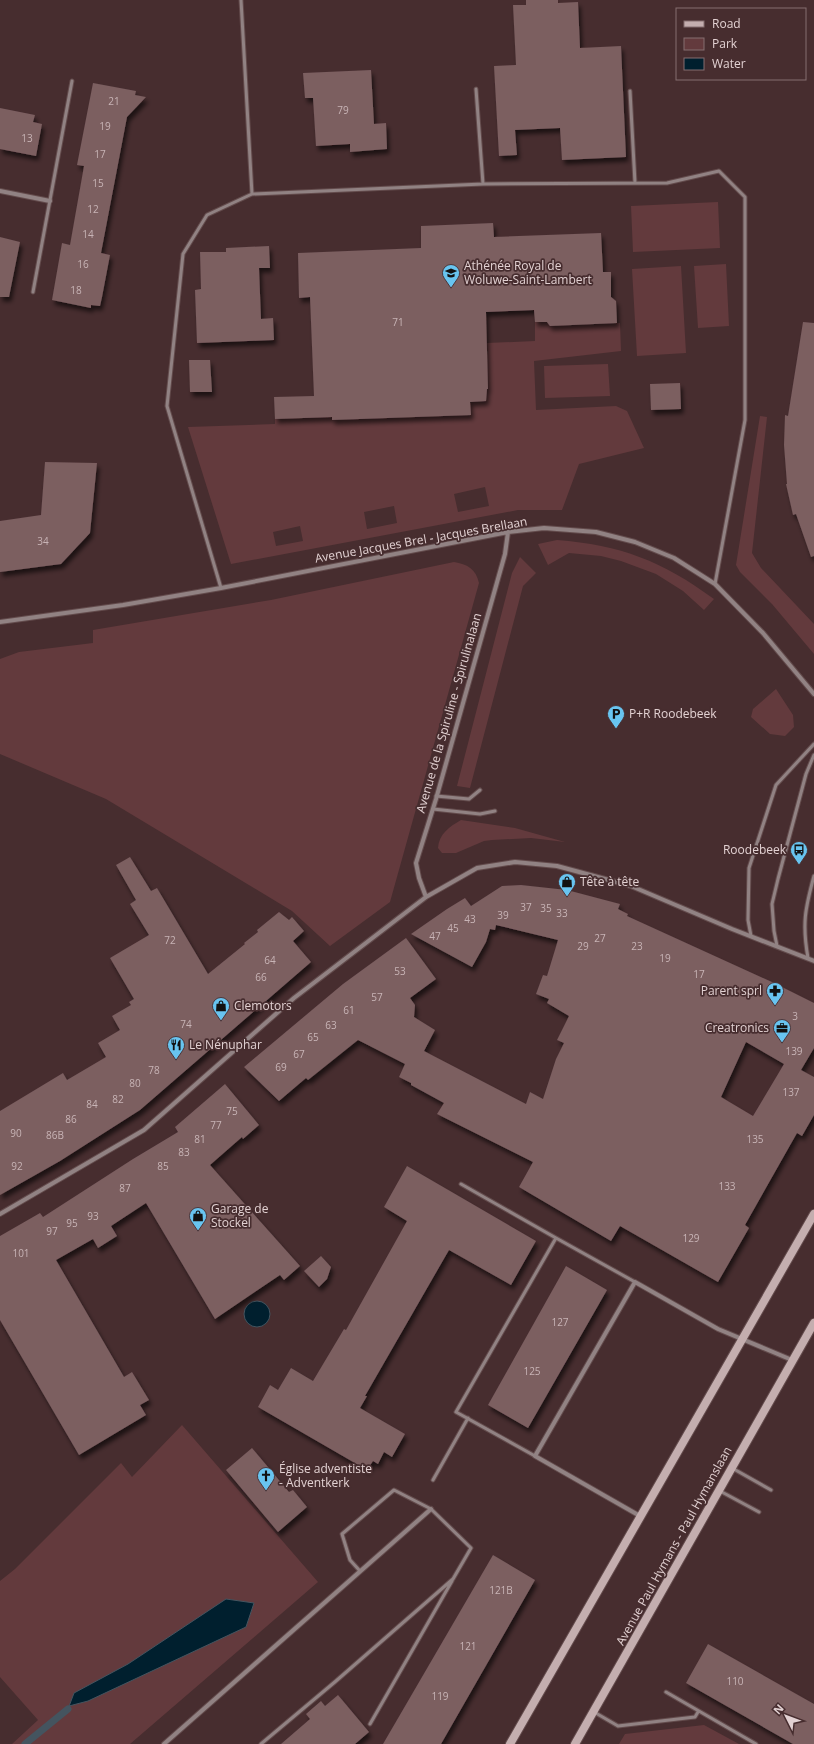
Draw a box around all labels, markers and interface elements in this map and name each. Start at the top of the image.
legend [676,8,806,80]
text: Road [712,15,741,32]
text: Park [712,35,738,52]
text: Water [712,55,746,72]
house number: 21 [108,94,120,108]
house number: 79 [337,103,349,117]
house number: 19 [99,119,111,133]
house number: 13 [21,131,33,145]
house number: 17 [94,147,106,161]
house number: 15 [92,176,104,190]
house number: 12 [87,202,99,216]
house number: 14 [82,227,94,241]
house number: 16 [77,257,89,271]
place label: Athénée Royal de Woluwe-Saint-Lambert [464,257,592,288]
school or university icon: Athénée Royal de Woluwe-Saint-Lambert [441,263,461,288]
house number: 18 [70,283,82,297]
house number: 71 [392,315,404,329]
street label: Avenue Jacques Brel - Jacques Brellaan [313,512,528,567]
house number: 34 [37,534,49,548]
street label: Avenue de la Spiruline - Spirulinalaan [412,611,485,815]
parking icon: P+R Roodebeek [606,704,626,729]
place label: P+R Roodebeek [629,705,717,722]
bus stop icon: Roodebeek [789,840,809,865]
place label: Roodebeek [723,841,787,858]
shop icon: Tête à tête [557,872,577,897]
place label: Tête à tête [580,873,640,890]
house number: 37 [520,900,532,914]
house number: 35 [540,901,552,915]
house number: 33 [556,906,568,920]
house number: 39 [497,908,509,922]
house number: 43 [464,912,476,926]
house number: 45 [447,921,459,935]
house number: 47 [429,929,441,943]
house number: 27 [594,931,606,945]
house number: 72 [164,933,176,947]
house number: 29 [577,939,589,953]
house number: 23 [631,939,643,953]
house number: 19 [659,951,671,965]
house number: 64 [264,953,276,967]
house number: 53 [394,964,406,978]
house number: 17 [693,967,705,981]
house number: 66 [255,970,267,984]
pharmacy icon: Parent sprl [765,981,785,1006]
place label: Parent sprl [701,982,762,999]
house number: 57 [371,990,383,1004]
shop icon: Clemotors [211,996,231,1021]
place label: Clemotors [234,997,292,1014]
house number: 61 [343,1003,355,1017]
house number: 3 [792,1009,798,1023]
house number: 74 [180,1017,192,1031]
house number: 63 [325,1018,337,1032]
office icon: Creatronics [772,1018,792,1043]
place label: Creatronics [705,1019,769,1036]
house number: 65 [307,1030,319,1044]
restaurant icon: Le Nénuphar [166,1035,186,1060]
place label: Le Nénuphar [189,1036,262,1053]
house number: 139 [785,1044,803,1058]
house number: 67 [293,1047,305,1061]
house number: 69 [275,1060,287,1074]
house number: 78 [148,1063,160,1077]
house number: 80 [129,1076,141,1090]
house number: 137 [782,1085,800,1099]
house number: 82 [112,1092,124,1106]
house number: 84 [86,1097,98,1111]
house number: 75 [226,1104,238,1118]
house number: 86 [65,1112,77,1126]
house number: 77 [210,1118,222,1132]
house number: 90 [10,1126,22,1140]
house number: 86B [46,1128,64,1142]
house number: 81 [194,1132,206,1146]
house number: 135 [746,1132,764,1146]
house number: 83 [178,1145,190,1159]
house number: 92 [11,1159,23,1173]
house number: 85 [157,1159,169,1173]
house number: 133 [718,1179,736,1193]
house number: 87 [119,1181,131,1195]
place label: Garage de Stockel [211,1200,269,1231]
shop icon: Garage de Stockel [188,1206,208,1231]
house number: 93 [87,1209,99,1223]
house number: 95 [66,1216,78,1230]
house number: 97 [46,1224,58,1238]
house number: 129 [682,1231,700,1245]
house number: 101 [12,1246,30,1260]
house number: 127 [551,1315,569,1329]
house number: 125 [523,1364,541,1378]
street label: Avenue Paul Hymans - Paul Hymanslaan [612,1443,736,1648]
place label: Église adventiste - Adventkerk [279,1460,372,1491]
church icon: Église adventiste - Adventkerk [256,1466,276,1491]
house number: 121B [489,1583,513,1597]
house number: 121 [459,1639,477,1653]
house number: 110 [726,1674,744,1688]
house number: 119 [431,1689,449,1703]
north arrow [766,1696,806,1736]
text: N [770,1701,787,1717]

